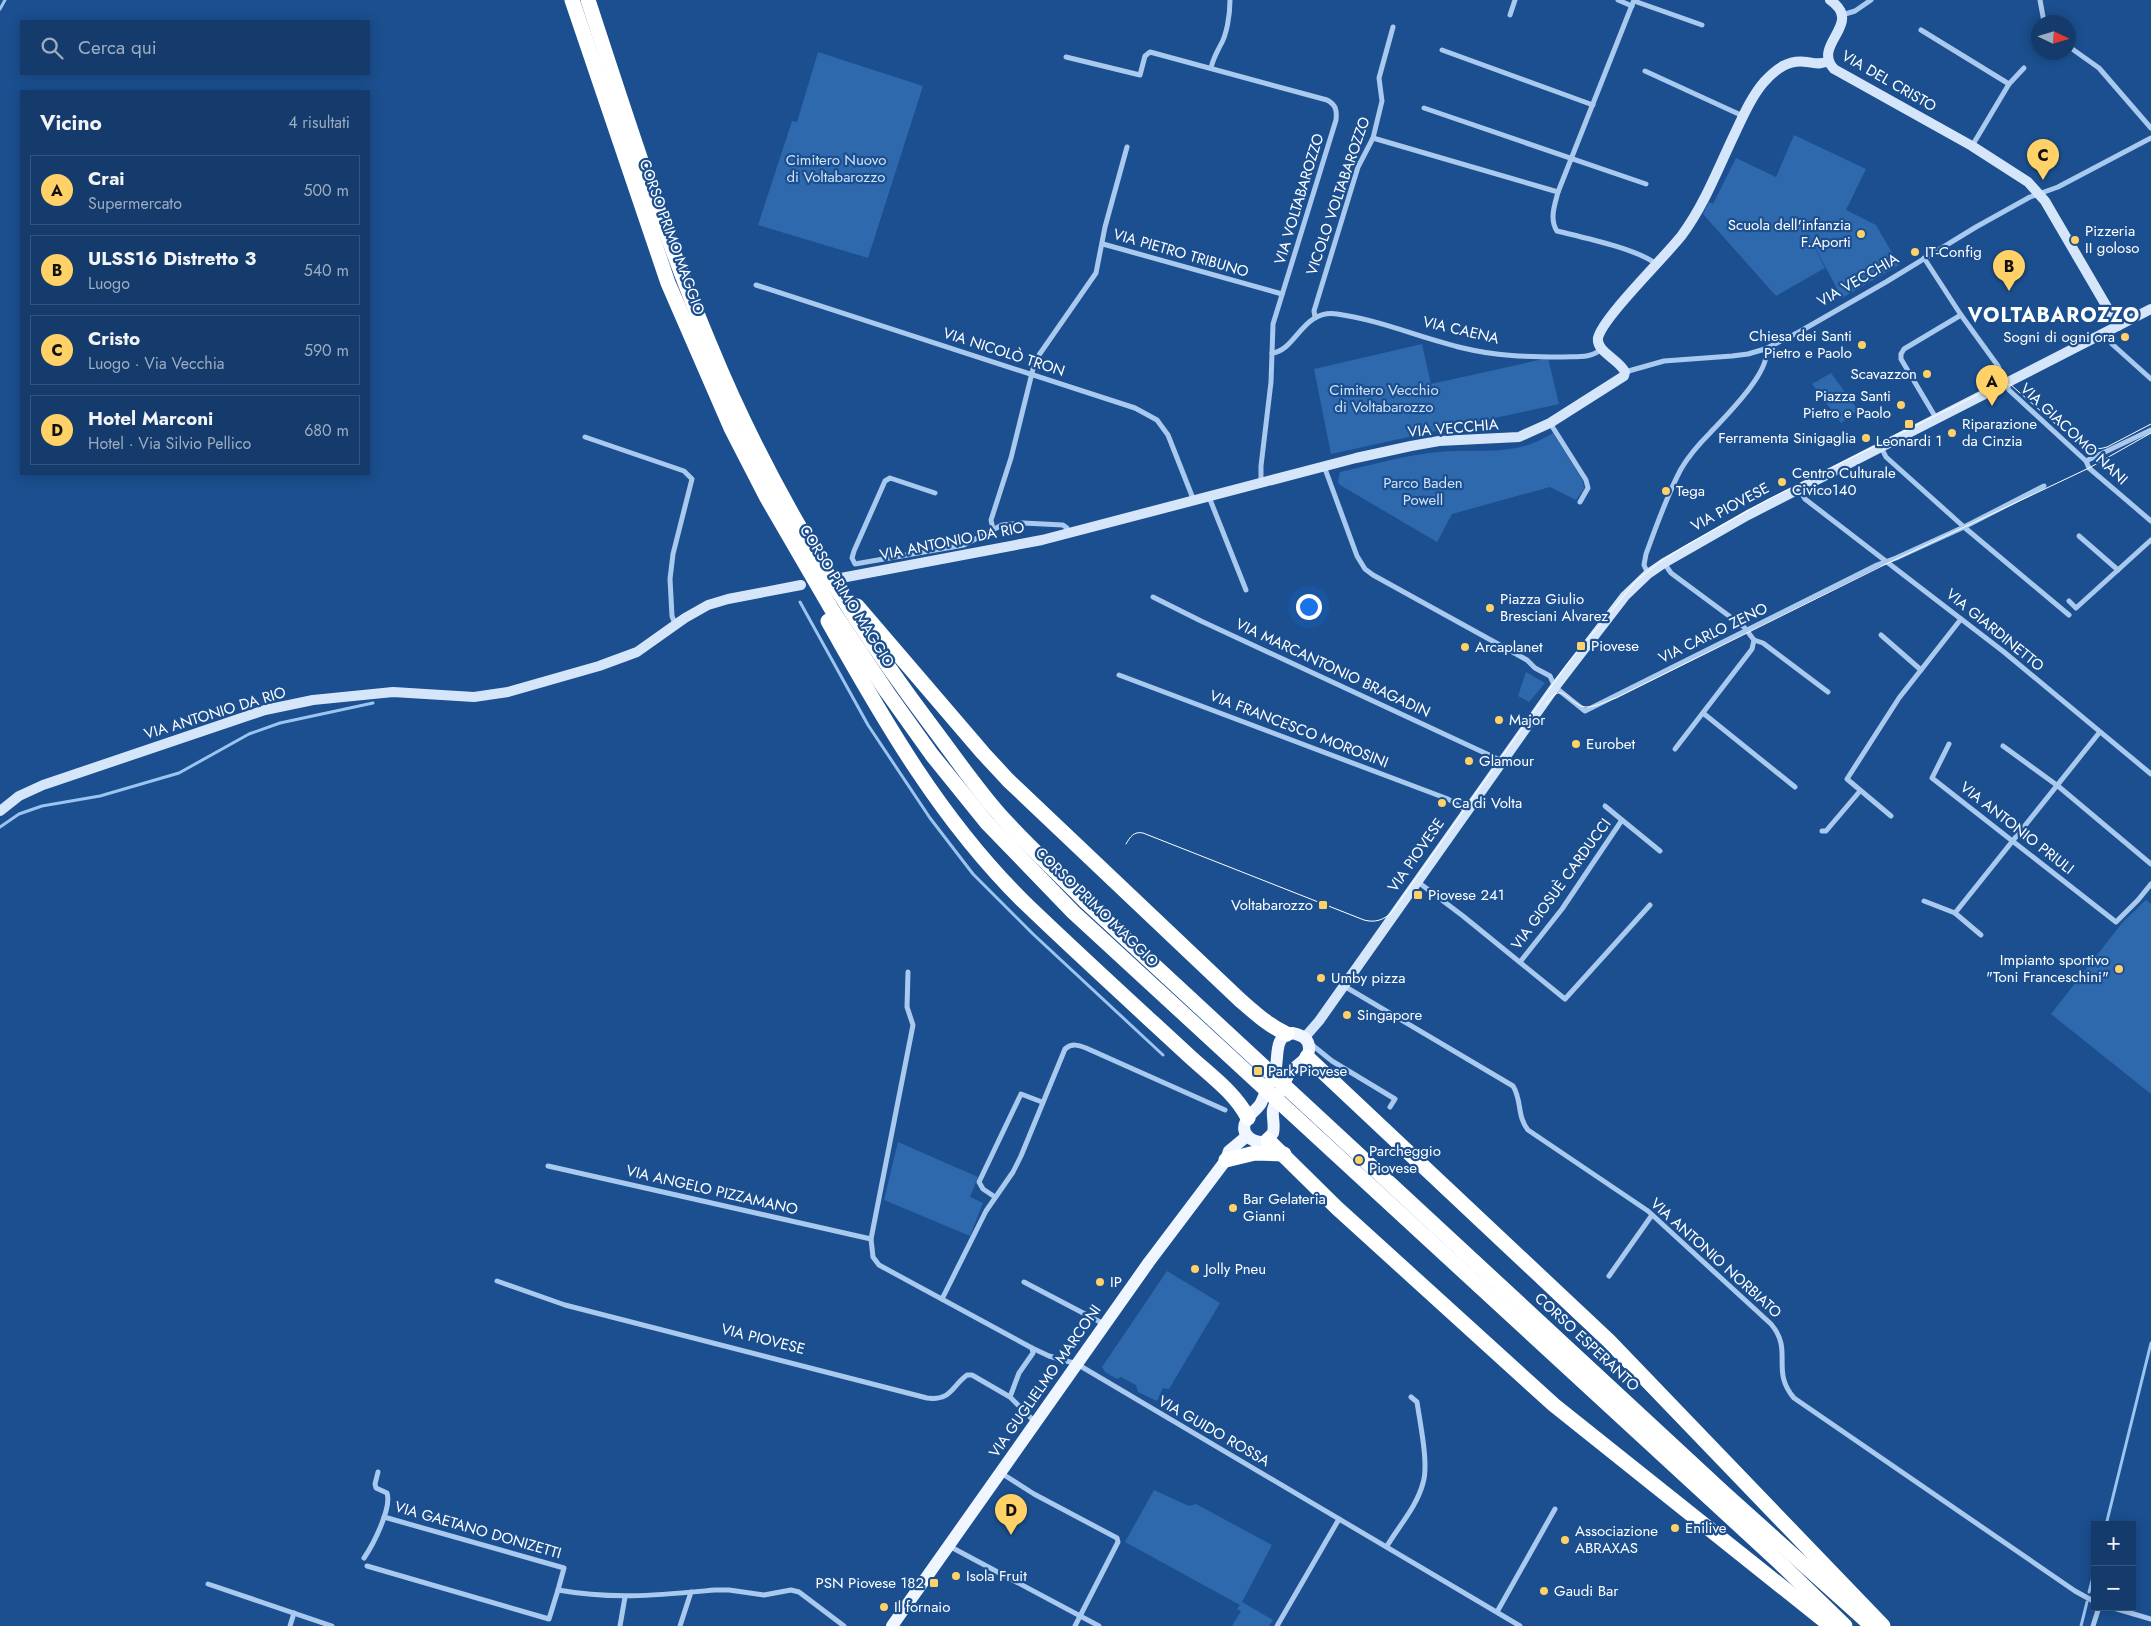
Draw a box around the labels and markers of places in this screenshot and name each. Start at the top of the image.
pin: C [2027,139,2059,180]
place label: Scuola dell'infanzia F.Aporti [1728,214,1851,253]
place label: Pizzeria II goloso [2085,220,2139,259]
marker: Scuola dell'infanzia F.Aporti [1855,228,1867,240]
marker: Pizzeria II goloso [2069,234,2081,246]
place label: IT-Config [1925,241,1982,263]
marker: IT-Config [1909,246,1921,258]
pin: B [1993,250,2025,291]
place label: Chiesa dei Santi Pietro e Paolo [1749,325,1852,364]
place label: Sogni di ogni ora [2003,326,2115,348]
marker: Sogni di ogni ora [2119,331,2131,343]
marker: Chiesa dei Santi Pietro e Paolo [1856,339,1868,351]
place label: Scavazzon [1851,363,1917,385]
pin: A [1976,365,2008,406]
marker: Scavazzon [1921,368,1933,380]
place label: Piazza Santi Pietro e Paolo [1803,385,1891,424]
marker: Piazza Santi Pietro e Paolo [1895,399,1907,411]
place label: Riparazione da Cinzia [1962,413,2037,452]
marker: Leonardi 1 [1903,418,1915,430]
place label: Ferramenta Sinigaglia [1718,427,1856,449]
marker: Riparazione da Cinzia [1946,427,1958,439]
place label: Leonardi 1 [1876,430,1942,452]
marker: Ferramenta Sinigaglia [1860,432,1872,444]
place label: Centro Culturale Civico140 [1792,462,1896,501]
marker: Centro Culturale Civico140 [1776,476,1788,488]
place label: Tega [1676,480,1705,502]
marker: Tega [1660,485,1672,497]
place label: Piazza Giulio Bresciani Alvarez [1500,588,1608,627]
marker: Piazza Giulio Bresciani Alvarez [1484,602,1496,614]
place label: Piovese [1591,635,1639,657]
place label: Arcaplanet [1475,636,1543,658]
marker: Piovese [1575,640,1587,652]
marker: Arcaplanet [1459,641,1471,653]
place label: Major [1509,709,1546,731]
marker: Major [1493,714,1505,726]
place label: Eurobet [1586,733,1636,755]
marker: Eurobet [1570,738,1582,750]
place label: Glamour [1479,750,1535,772]
marker: Glamour [1463,755,1475,767]
place label: Ca di Volta [1452,792,1522,814]
marker: Ca di Volta [1436,797,1448,809]
place label: Piovese 241 [1428,884,1505,906]
marker: Piovese 241 [1412,889,1424,901]
place label: Voltabarozzo [1231,894,1313,916]
marker: Voltabarozzo [1317,899,1329,911]
place label: Impianto sportivo "Toni Franceschini" [1986,949,2109,988]
marker: Impianto sportivo "Toni Franceschini" [2113,963,2125,975]
place label: Umby pizza [1331,967,1405,989]
marker: Umby pizza [1315,972,1327,984]
place label: Singapore [1357,1004,1422,1026]
marker: Singapore [1341,1009,1353,1021]
place label: Park Piovese [1268,1060,1347,1082]
marker: Park Piovese [1252,1065,1264,1077]
place label: Parcheggio Piovese [1369,1140,1441,1179]
marker: Parcheggio Piovese [1353,1154,1365,1166]
place label: Bar Gelateria Gianni [1243,1188,1326,1227]
marker: Bar Gelateria Gianni [1227,1202,1239,1214]
place label: Jolly Pneu [1203,1258,1266,1280]
marker: Jolly Pneu [1189,1263,1201,1275]
place label: IP [1110,1271,1122,1293]
marker: IP [1094,1276,1106,1288]
pin: D [995,1494,1027,1535]
place label: Enilive [1685,1517,1727,1539]
place label: Associazione ABRAXAS [1575,1520,1658,1559]
marker: Enilive [1669,1522,1681,1534]
marker: Associazione ABRAXAS [1559,1534,1571,1546]
place label: Isola Fruit [966,1565,1027,1587]
marker: Isola Fruit [950,1570,962,1582]
place label: PSN Piovese 182 [816,1572,924,1594]
marker: PSN Piovese 182 [928,1577,940,1589]
place label: Gaudi Bar [1554,1580,1619,1602]
marker: Gaudi Bar [1538,1585,1550,1597]
place label: Il fornaio [894,1596,950,1618]
marker: Il fornaio [878,1601,890,1613]

